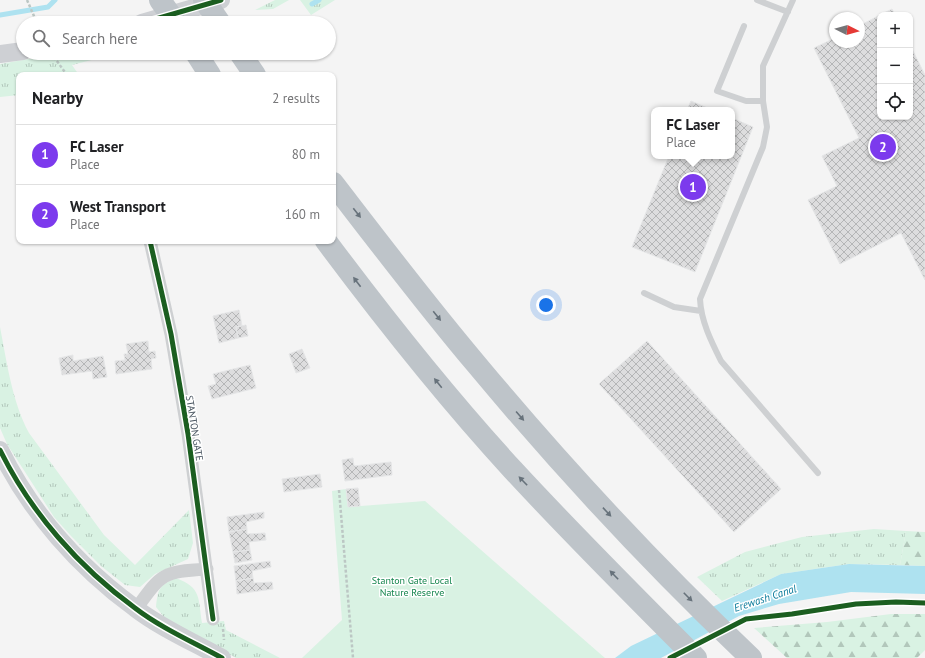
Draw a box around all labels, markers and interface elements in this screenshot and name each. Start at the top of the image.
north arrow [829,12,865,48]
map controls [877,12,913,120]
button: + [877,12,913,48]
search box [16,16,336,60]
icon: search [30,27,52,49]
text: Search here [62,29,138,48]
button: − [877,48,913,84]
button: locate [877,84,913,120]
text: Nearby [32,87,83,109]
text: 2 results [272,90,320,107]
popup [651,107,735,159]
text: FC Laser [666,115,720,134]
pin: 2 [870,132,896,162]
text: Place [666,134,696,151]
text: FC Laser [70,137,124,156]
text: 1 [41,146,49,163]
text: 80 m [292,146,320,163]
text: Place [70,156,100,173]
pin: 1 [680,172,706,202]
text: West Transport [70,197,166,216]
text: 2 [41,206,49,223]
text: 160 m [285,206,320,223]
one-way arrow [353,208,361,219]
text: Place [70,216,100,233]
one-way arrow [353,276,361,287]
your location [536,295,556,315]
one-way arrow [432,311,441,321]
one-way arrow [433,378,442,389]
street label: STANTON GATE [183,394,206,462]
one-way arrow [516,410,525,421]
one-way arrow [519,476,528,486]
one-way arrow [602,507,612,517]
one-way arrow [609,570,619,580]
park label: Stanton Gate Local Nature Reserve [372,574,452,599]
water label: Erewash Canal [732,581,798,615]
one-way arrow [683,592,693,602]

